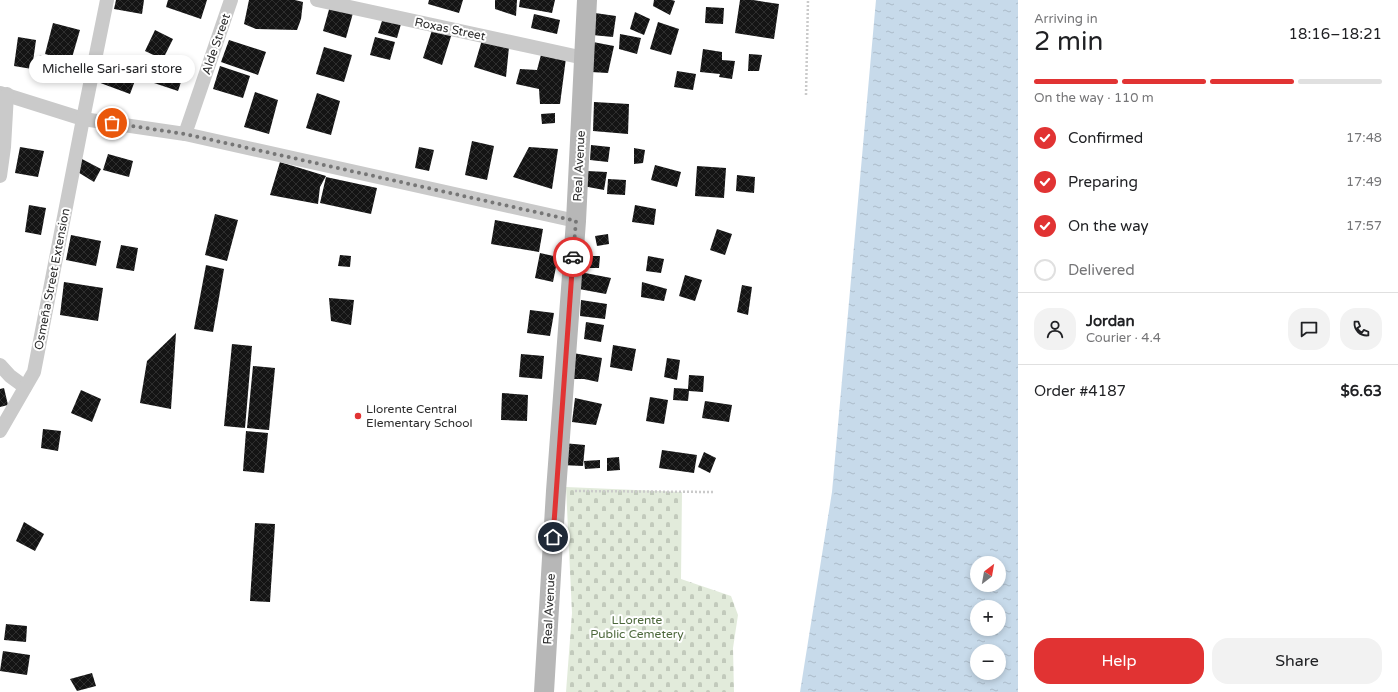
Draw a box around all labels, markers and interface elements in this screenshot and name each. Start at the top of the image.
street label: Alde Street [199,11,233,76]
text: Arriving in [1034,11,1098,27]
street label: Roxas Street [413,15,487,43]
text: 18:16–18:21 [1289,25,1382,43]
text: 2 min [1034,26,1103,57]
callout: Michelle Sari-sari store [29,55,195,83]
text: Michelle Sari-sari store [42,61,182,77]
text: On the way · 110 m [1034,90,1154,106]
pin [95,106,129,140]
icon: bag [101,112,123,134]
icon: check [1034,127,1056,149]
text: Confirmed [1068,129,1143,147]
street label: Real Avenue [570,130,588,202]
text: 17:48 [1346,130,1382,146]
icon: check [1034,171,1056,193]
text: Preparing [1068,173,1138,191]
text: 17:49 [1346,174,1382,190]
street label: Osmeña Street Extension [31,207,73,351]
icon: check [1034,215,1056,237]
text: On the way [1068,217,1148,235]
text: 17:57 [1346,218,1382,234]
courier [553,237,593,277]
icon: car [562,246,584,268]
text: Delivered [1068,261,1135,279]
button: person [1034,308,1076,350]
button: chat [1288,308,1330,350]
button: phone [1340,308,1382,350]
text: Jordan [1086,312,1135,330]
text: Courier · 4.4 [1086,330,1161,346]
text: Order #4187 [1034,382,1126,400]
text: $6.63 [1341,382,1382,400]
place label: Llorente Central Elementary School [366,402,473,430]
marker: Llorente Central Elementary School [353,411,363,421]
pin [536,520,570,554]
icon: home [542,526,564,548]
north arrow [970,556,1006,592]
map controls [970,556,1006,680]
street label: Real Avenue [540,573,558,645]
button: + [970,600,1006,636]
park label: LLorente Public Cemetery [590,613,684,641]
button: Help [1034,638,1204,684]
button: Share [1212,638,1382,684]
button: − [970,644,1006,680]

